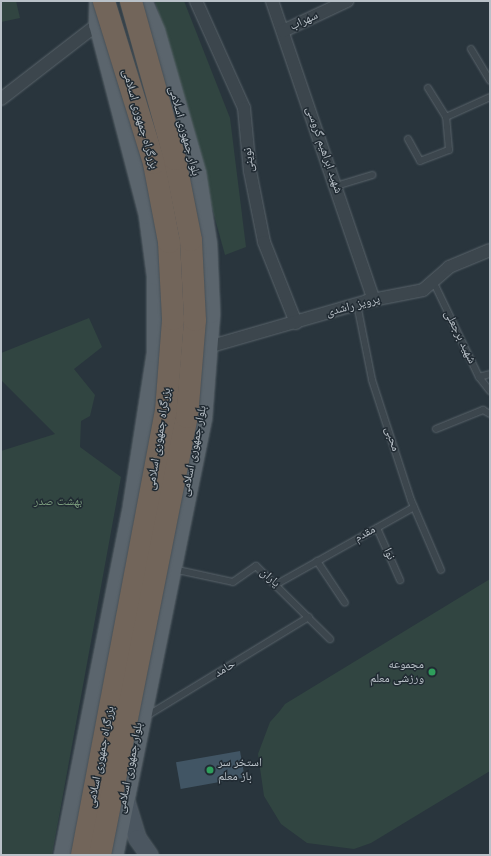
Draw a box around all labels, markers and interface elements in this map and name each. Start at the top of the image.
street label: سهراب [288,8,320,34]
street label: بزرگراه جمهوری اسلامی [119,67,161,171]
street label: بلوار جمهوری اسلامی [165,85,203,177]
street label: شهید ابراهیم گروسی [302,105,346,195]
street label: نوینی [240,147,258,173]
street label: پرویز راشدی [324,292,382,320]
street label: شهید برجعلی [441,308,479,366]
street label: بزرگراه جمهوری اسلامی [144,387,174,491]
street label: بلوار جمهوری اسلامی [178,404,210,498]
street label: محبی [381,425,403,453]
park label: بهشت صدر [34,495,82,509]
street label: مقدم [352,522,378,546]
street label: نوا [380,546,398,562]
street label: یاران [257,565,283,591]
street label: حامد [212,657,238,681]
place label: مجموعه ورزشی معلم [370,658,424,686]
marker: مجموعه ورزشی معلم [427,667,437,677]
street label: بزرگراه جمهوری اسلامی [84,705,118,809]
street label: بلوار جمهوری اسلامی [114,721,146,815]
place label: استخر سر باز معلم [218,756,262,784]
marker: استخر سر باز معلم [205,765,215,775]

